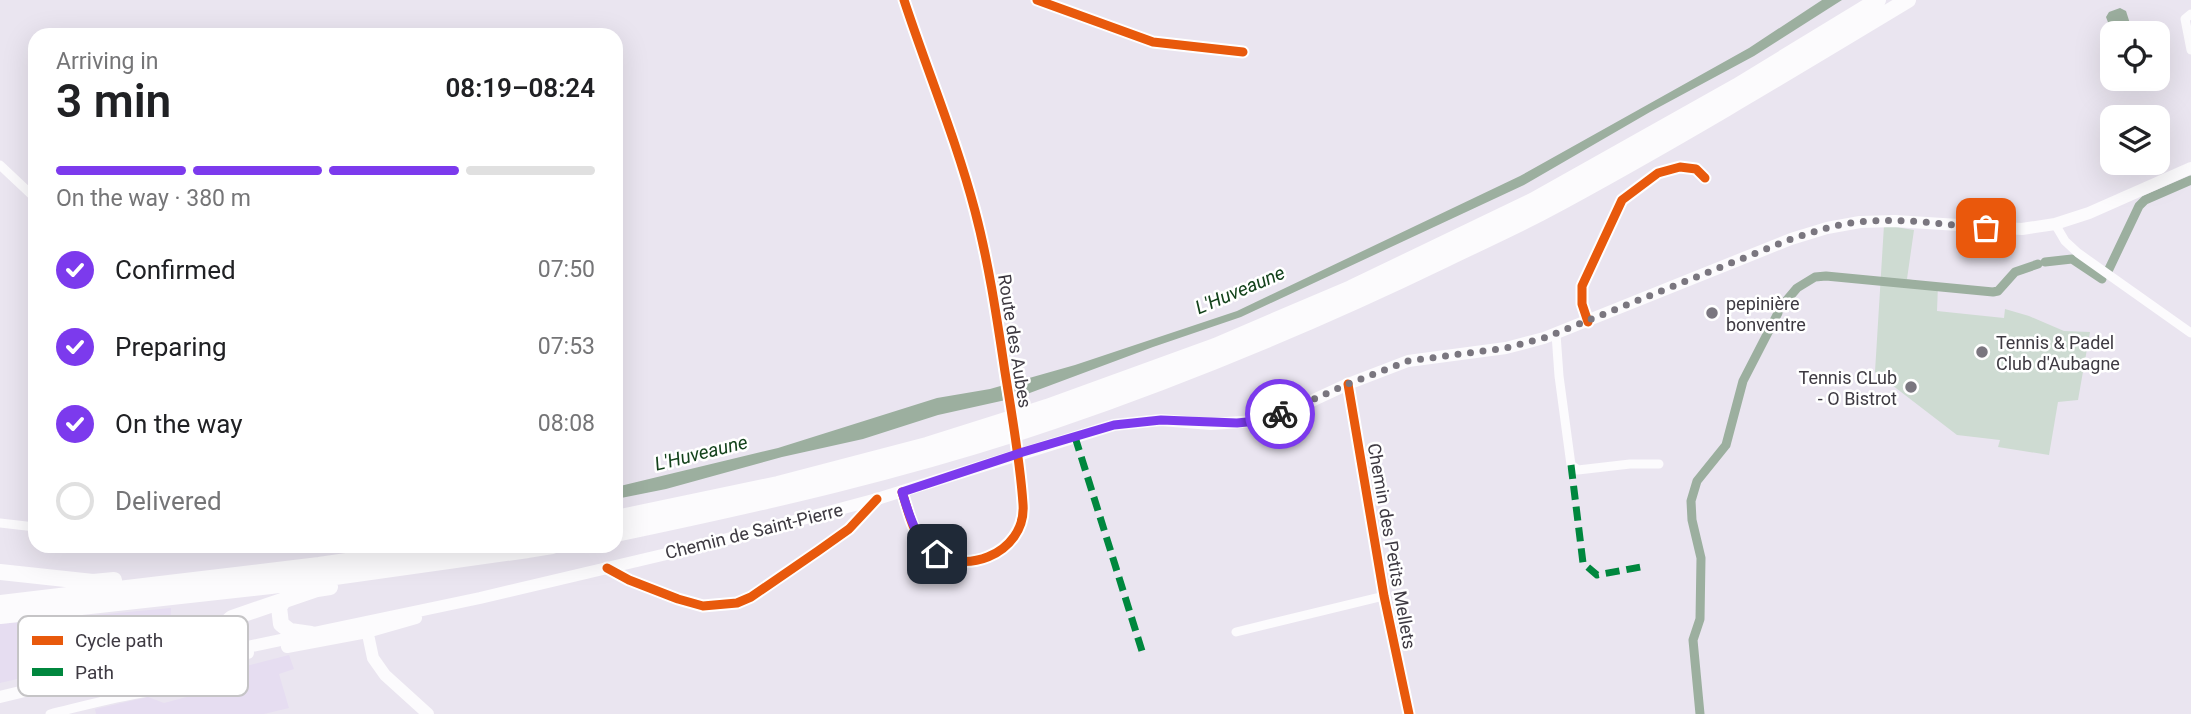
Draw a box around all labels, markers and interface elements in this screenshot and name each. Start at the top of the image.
map controls [2100,21,2170,175]
button: locate [2100,21,2170,91]
text: Arriving in [56,48,159,75]
text: 08:19–08:24 [445,73,595,103]
text: 3 min [56,74,171,128]
button: layers [2100,105,2170,175]
text: On the way · 380 m [56,185,251,212]
pin [1956,198,2016,258]
icon: bag [1967,209,2005,247]
icon: check [56,251,94,289]
text: Confirmed [115,255,236,285]
text: 07:50 [538,256,595,283]
water label: L'Huveaune [1192,261,1288,319]
street label: Route des Aubes [994,273,1036,409]
place label: pepinière bonventre [1726,293,1806,335]
marker: pepinière bonventre [1704,305,1720,321]
icon: check [56,328,94,366]
text: Preparing [115,332,227,362]
place label: Tennis & Padel Club d'Aubagne [1996,332,2120,374]
text: 07:53 [538,333,595,360]
marker: Tennis & Padel Club d'Aubagne [1974,344,1990,360]
place label: Tennis CLub - O Bistrot [1799,367,1897,409]
courier [1245,379,1315,449]
marker: Tennis CLub - O Bistrot [1903,379,1919,395]
icon: bike [1261,395,1299,433]
icon: check [56,405,94,443]
text: On the way [115,409,243,439]
text: 08:08 [538,410,595,437]
water label: L'Huveaune [652,430,750,476]
street label: Chemin des Petits Mellets [1364,441,1420,651]
text: Delivered [115,486,222,516]
street label: Chemin de Saint-Pierre [663,499,845,563]
pin [907,524,967,584]
icon: home [918,535,956,573]
legend [18,616,248,696]
text: Cycle path [75,629,163,652]
text: Path [75,661,114,684]

